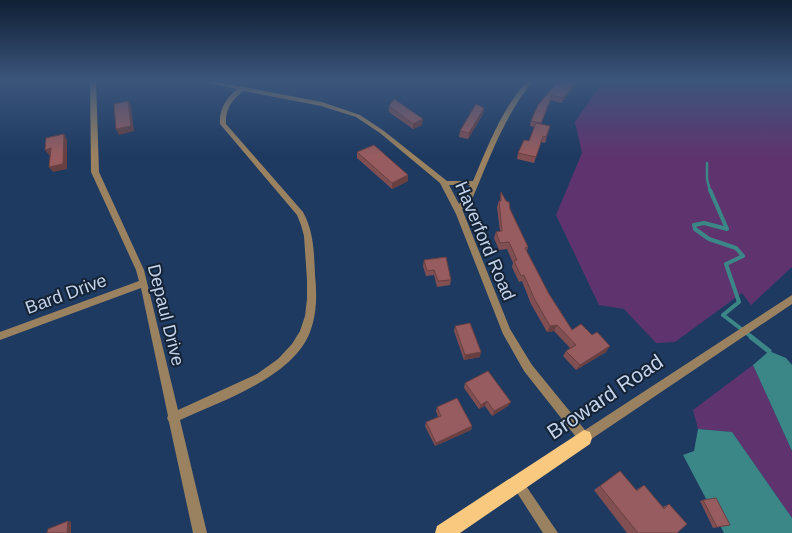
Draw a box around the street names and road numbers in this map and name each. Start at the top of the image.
street label: Haverford Road [451,179,519,303]
street label: Depaul Drive [144,262,188,368]
street label: Bard Drive [23,270,109,318]
street label: Broward Road [543,350,667,444]

